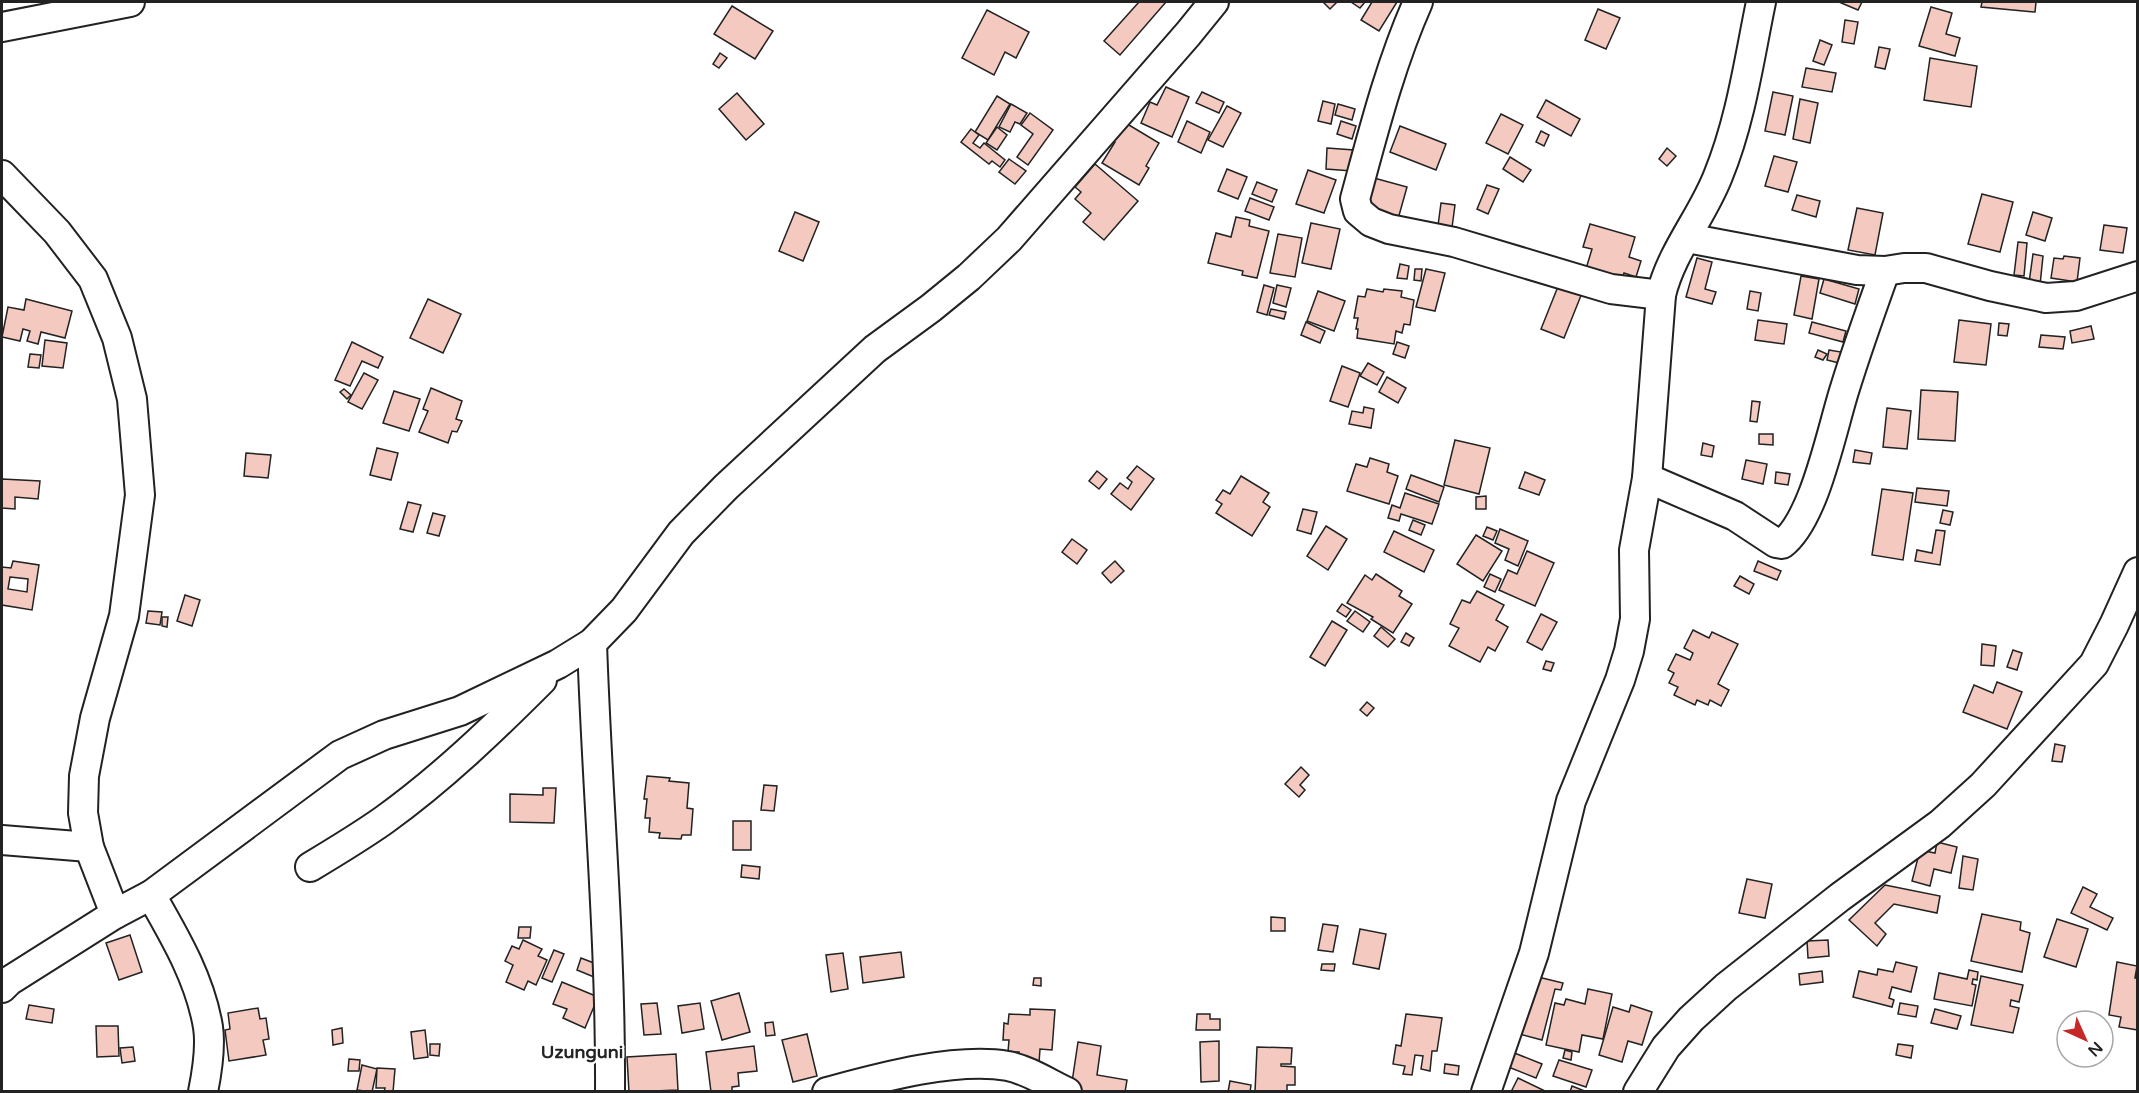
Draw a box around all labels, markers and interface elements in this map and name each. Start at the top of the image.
north arrow [2055,1009,2115,1069]
text: N [2083,1037,2107,1061]
district label: Uzunguni [541,1041,623,1063]

